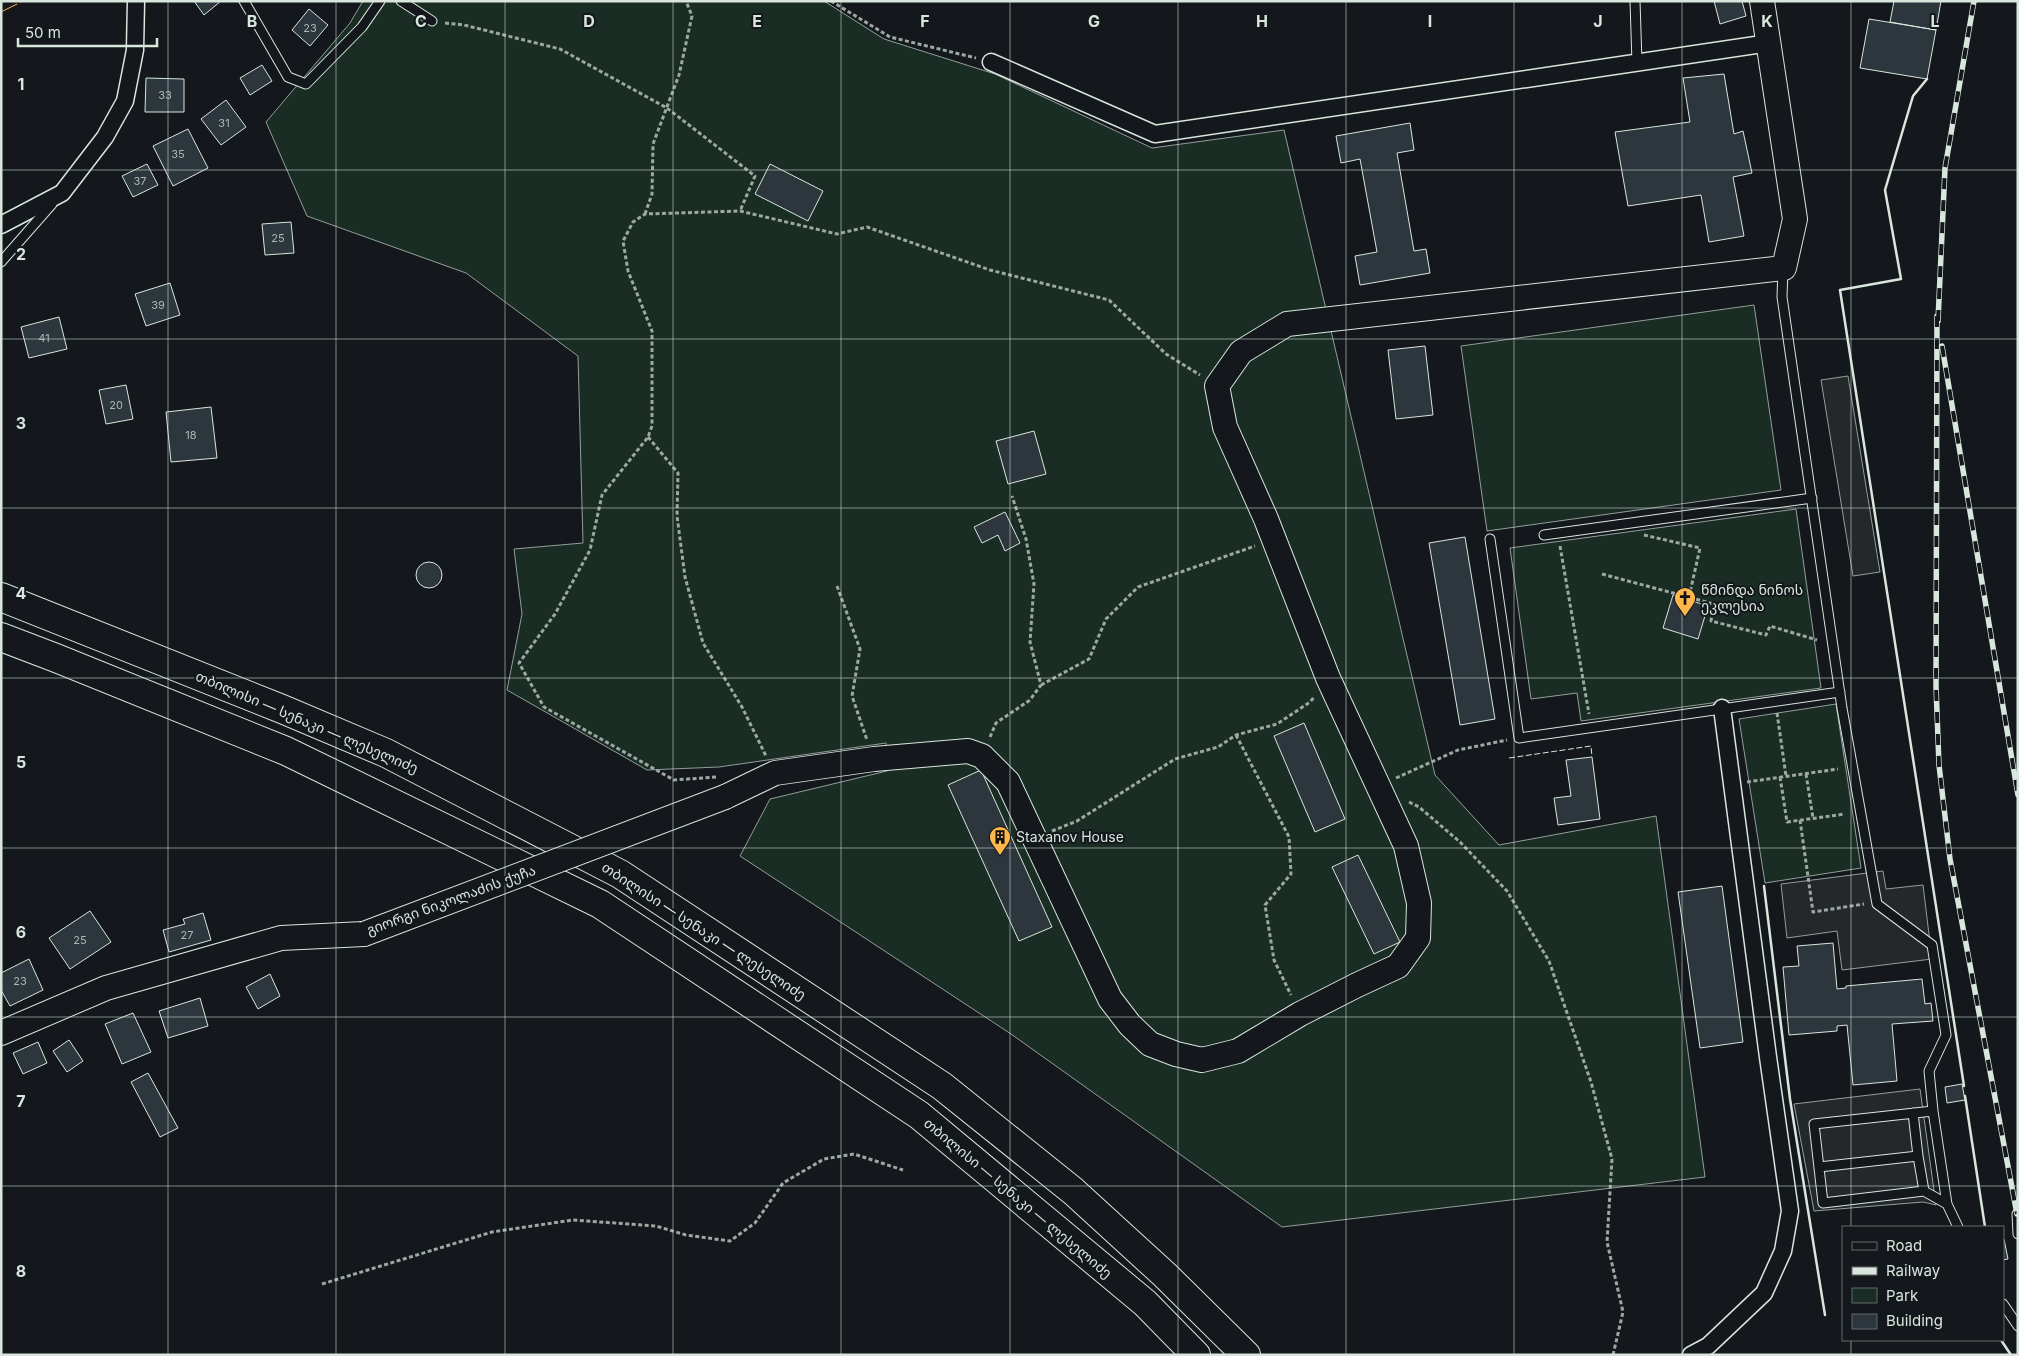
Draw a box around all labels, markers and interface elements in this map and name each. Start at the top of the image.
text: B [247,11,257,31]
text: C [415,11,427,31]
text: D [583,11,595,31]
text: E [752,11,762,31]
text: F [920,11,930,31]
text: G [1088,11,1100,31]
text: H [1256,11,1268,31]
text: I [1428,11,1432,31]
text: J [1593,11,1603,31]
text: K [1761,11,1773,31]
text: L [1930,11,1940,31]
scale bar [18,15,156,47]
house number: 23 [303,21,317,35]
text: 50 m [25,23,61,42]
text: 1 [18,74,24,94]
house number: 33 [158,88,172,102]
house number: 31 [218,116,230,130]
house number: 35 [171,147,185,161]
house number: 37 [133,174,147,188]
house number: 25 [271,231,285,245]
text: 2 [16,244,26,264]
house number: 39 [151,298,165,312]
house number: 41 [38,331,50,345]
house number: 20 [109,398,123,412]
text: 3 [16,413,26,433]
house number: 18 [185,428,197,442]
place label: წმინდა ნინოს ეკლესია [1701,581,1803,615]
text: 4 [16,583,27,603]
church icon: წმინდა ნინოს ეკლესია [1673,586,1697,617]
street label: თბილისი — სენაკი — ლესელიძე [193,667,421,777]
text: 5 [16,752,26,772]
building icon: Staxanov House [988,825,1012,856]
place label: Staxanov House [1016,828,1124,845]
street label: თბილისი — სენაკი — ლესელიძე [598,858,810,1004]
street label: გიორგი ნიკოლაძის ქუჩა [364,861,538,939]
text: 6 [16,922,26,942]
house number: 27 [181,928,193,942]
house number: 25 [73,933,87,947]
house number: 23 [13,974,27,988]
text: 7 [16,1091,26,1111]
street label: თბილისი — სენაკი — ლესელიძე [920,1114,1116,1282]
legend [1842,1226,2004,1341]
text: Road [1886,1236,1922,1255]
text: 8 [16,1261,26,1281]
text: Railway [1886,1261,1941,1280]
text: Park [1886,1286,1919,1305]
text: Building [1886,1311,1943,1330]

